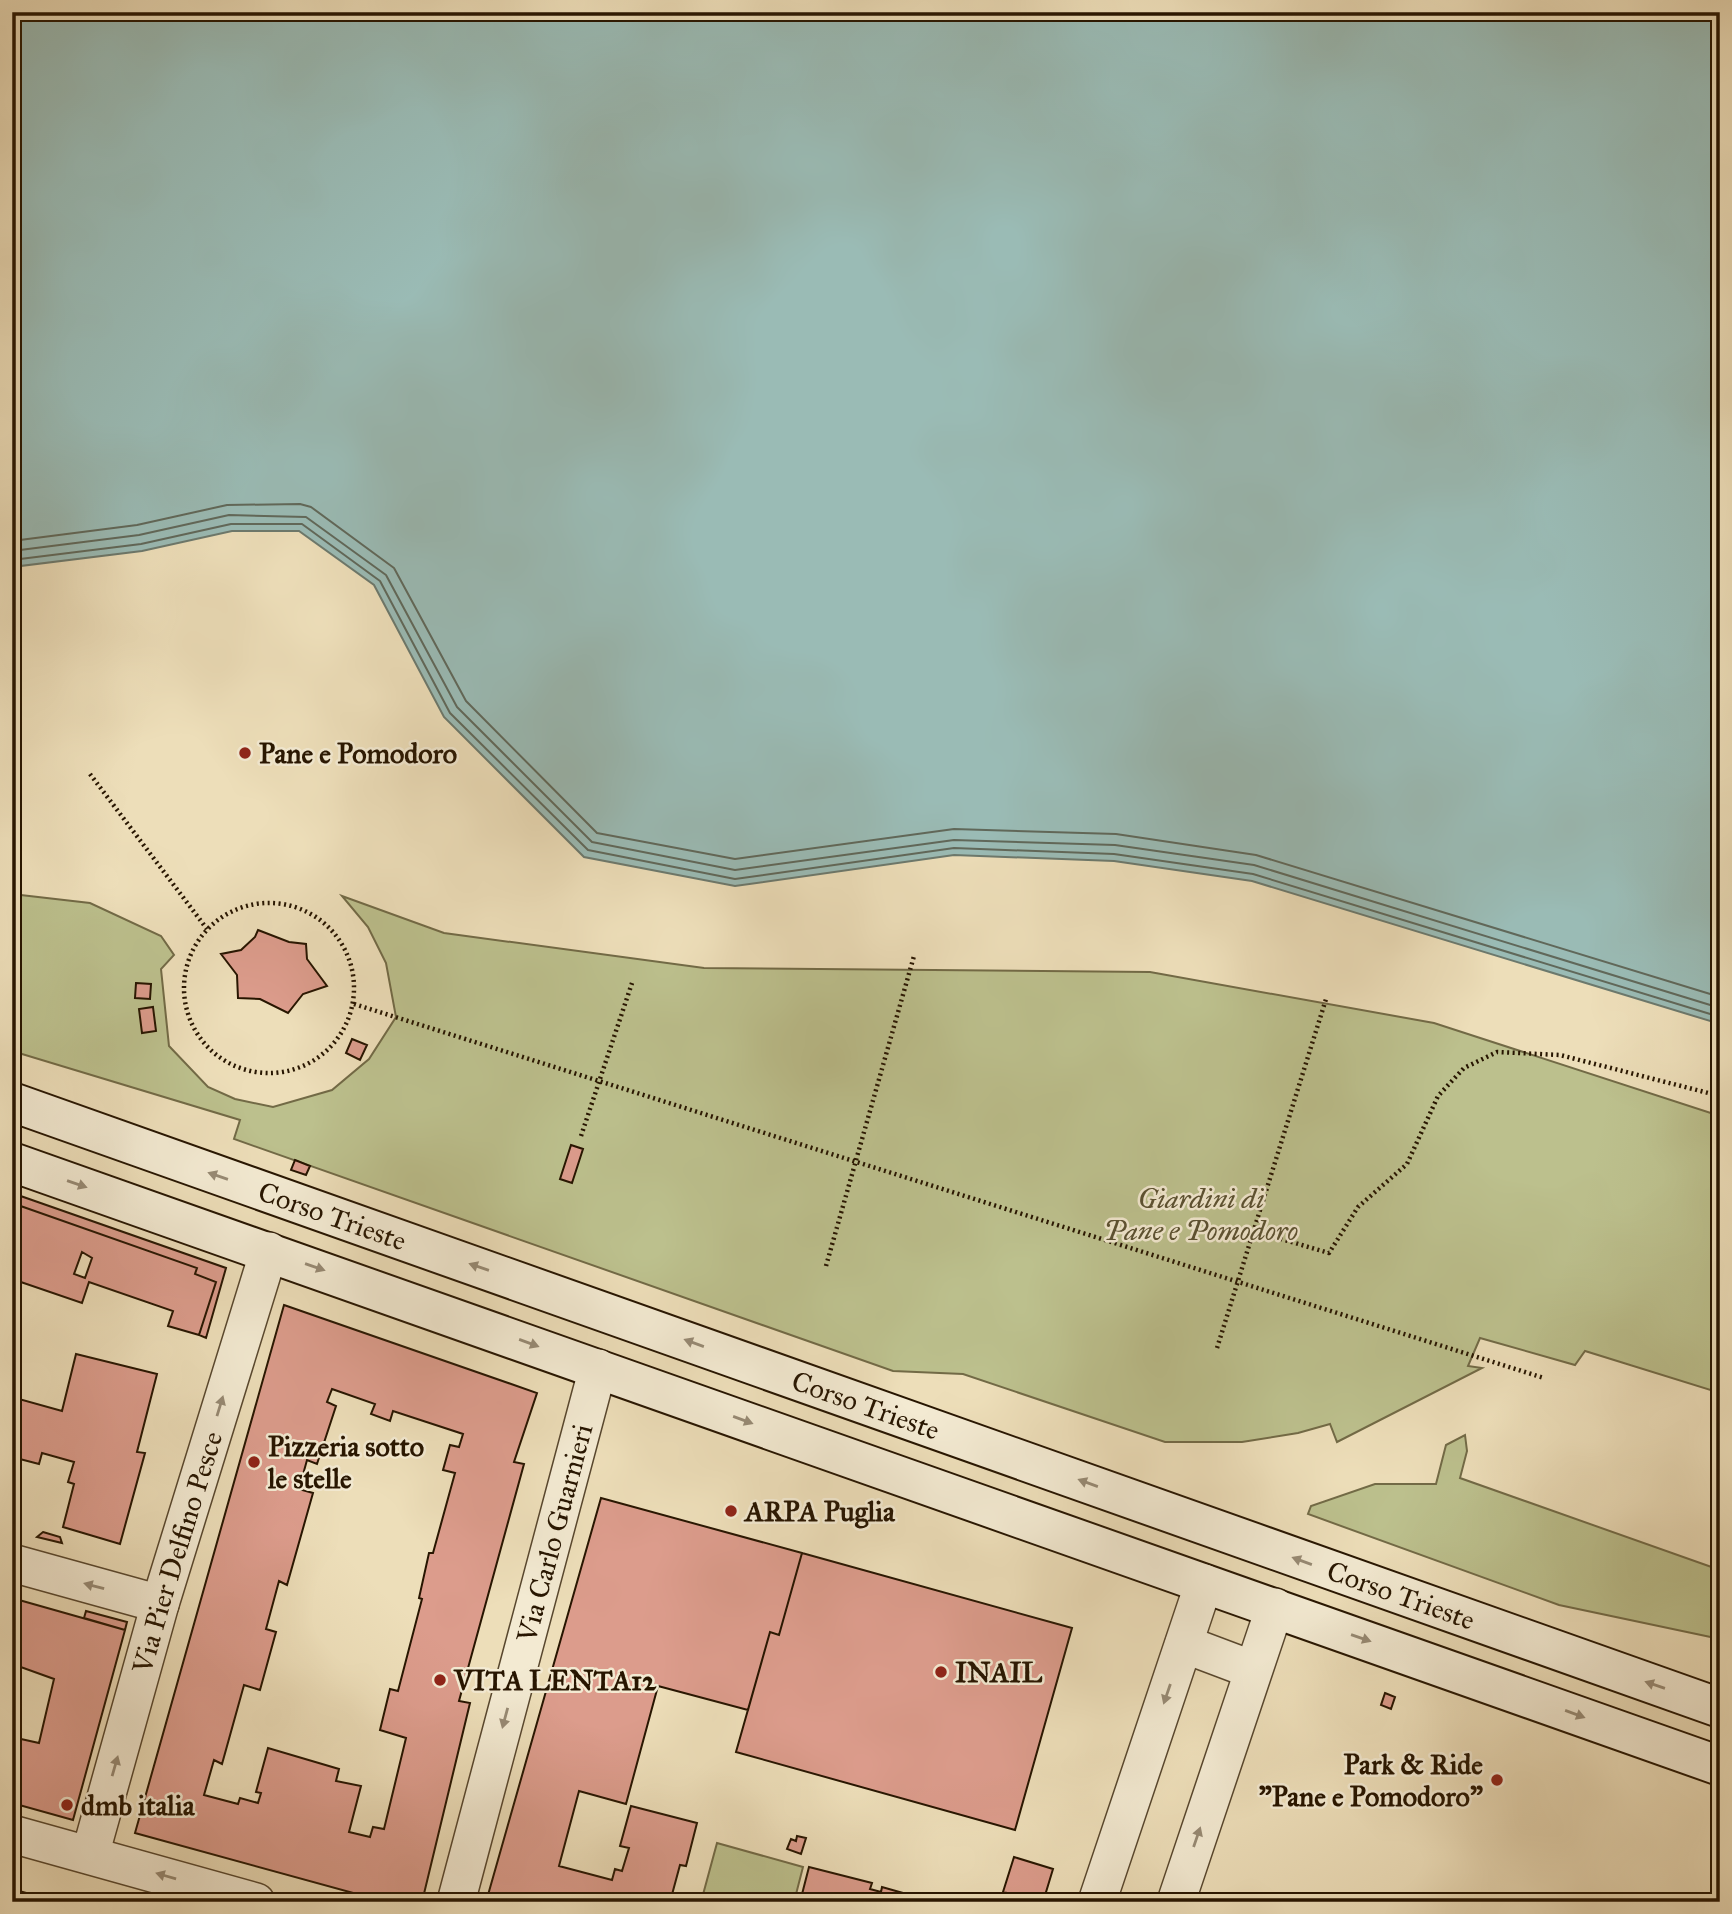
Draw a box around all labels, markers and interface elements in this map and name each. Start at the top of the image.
place label: Pane e Pomodoro [259,736,457,771]
marker: Pane e Pomodoro [237,745,253,761]
one-way arrow [207,1170,228,1181]
street label: Corso Trieste [254,1174,411,1258]
one-way arrow [66,1179,87,1190]
park label: Giardini di Pane e Pomodoro [1104,1181,1299,1248]
one-way arrow [468,1261,489,1272]
one-way arrow [304,1262,325,1273]
one-way arrow [683,1337,704,1348]
one-way arrow [519,1338,540,1349]
street label: Corso Trieste [787,1363,944,1448]
one-way arrow [216,1396,226,1417]
one-way arrow [733,1415,754,1426]
street label: Via Carlo Guarnieri [509,1420,600,1647]
street label: Via Pier Delfino Pesce [124,1427,230,1678]
place label: Pizzeria sotto le stelle [267,1429,424,1496]
marker: Pizzeria sotto le stelle [246,1454,262,1470]
one-way arrow [1078,1478,1099,1489]
place label: ARPA Puglia [743,1494,896,1529]
marker: ARPA Puglia [723,1503,739,1519]
street label: Corso Trieste [1322,1553,1480,1638]
one-way arrow [1292,1555,1313,1566]
one-way arrow [84,1580,105,1590]
one-way arrow [1351,1633,1372,1644]
place label: INAIL [955,1655,1042,1690]
place label: VITA LENTA12 [453,1663,657,1698]
marker: INAIL [933,1664,949,1680]
marker: VITA LENTA12 [432,1672,448,1688]
one-way arrow [1645,1679,1666,1690]
one-way arrow [1161,1684,1172,1705]
one-way arrow [499,1707,510,1729]
one-way arrow [1565,1709,1586,1720]
place label: Park & Ride "Pane e Pomodoro" [1259,1747,1483,1814]
one-way arrow [110,1754,121,1776]
marker: Park & Ride "Pane e Pomodoro" [1489,1772,1505,1788]
place label: dmb italia [81,1788,196,1823]
marker: dmb italia [59,1797,75,1813]
one-way arrow [1192,1826,1203,1847]
one-way arrow [156,1871,177,1881]

